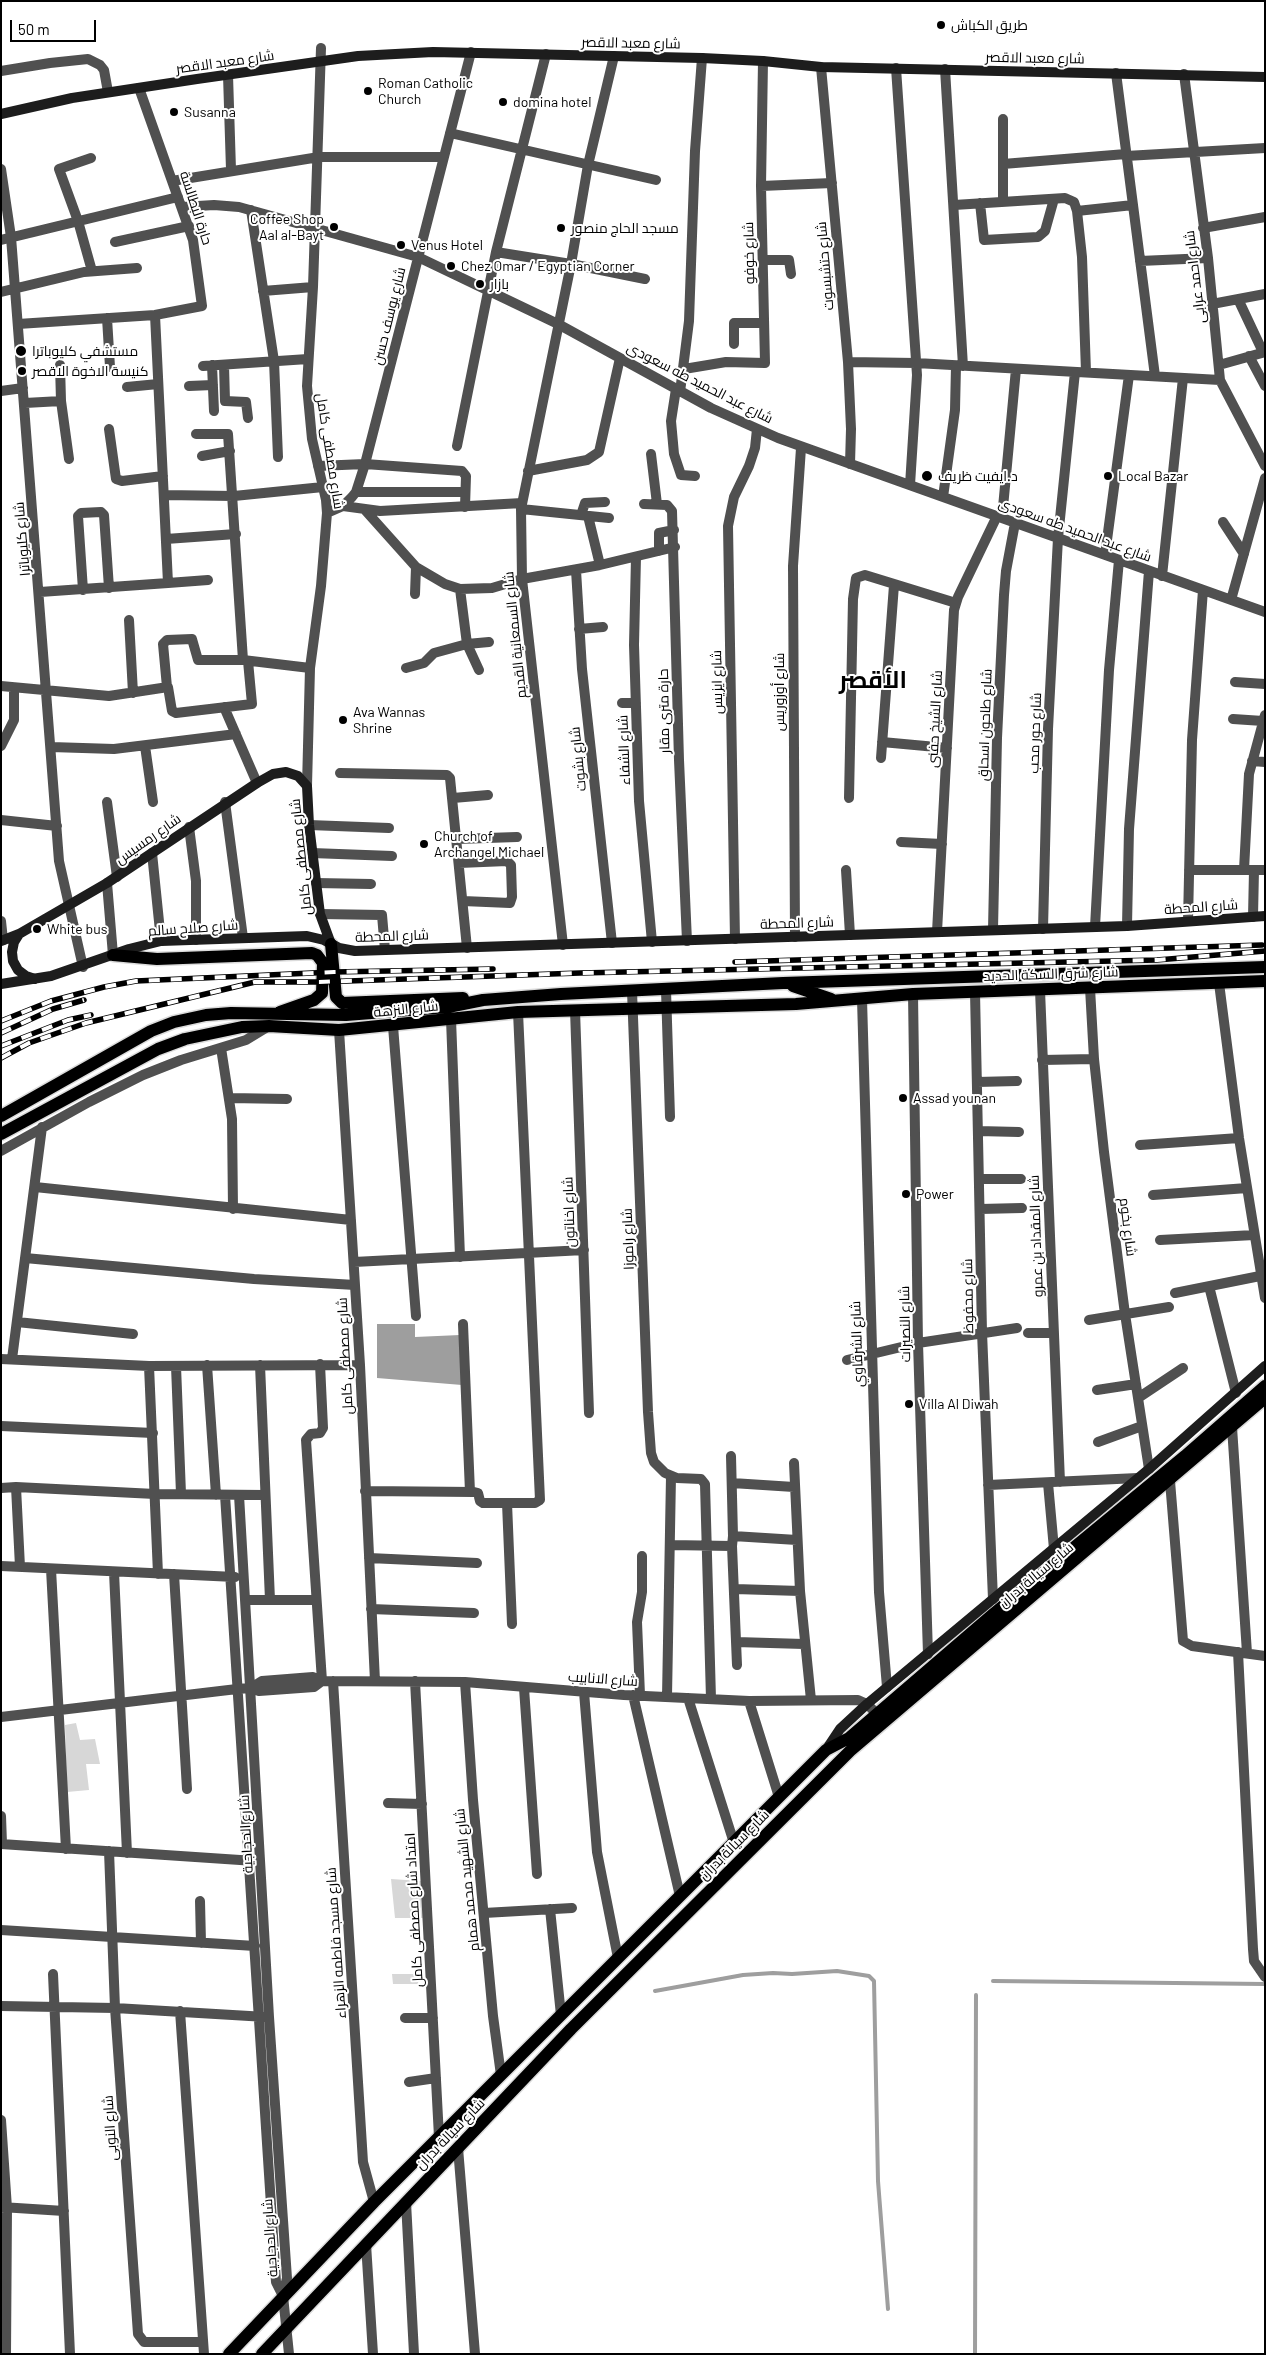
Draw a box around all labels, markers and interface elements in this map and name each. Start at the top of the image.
scale bar [12,10,99,42]
place label: طريق الكباش [951,17,1028,33]
marker: طريق الكباش [935,19,947,31]
text: 50 m [18,20,50,38]
street label: شارع معبد الاقصر [581,34,681,52]
street label: شارع معبد الاقصر [175,47,275,77]
street label: شارع معبد الاقصر [985,49,1085,67]
place label: Roman Catholic Church [378,75,473,108]
marker: Roman Catholic Church [362,85,374,97]
place label: domina hotel [513,94,591,110]
marker: domina hotel [497,96,509,108]
place label: Susanna [184,104,236,120]
marker: Susanna [168,106,180,118]
street label: حارة البطالسة [176,169,216,247]
place label: Coffee Shop Aal al‑Bayt [250,211,324,243]
place label: مسجد الحاج منصور [571,220,679,236]
marker: Coffee Shop Aal al‑Bayt [328,221,340,233]
street label: شارع حتشبسوت [813,221,837,311]
marker: مسجد الحاج منصور [555,222,567,234]
street label: شارع خوفو [740,222,758,284]
street label: شارع احمد عرابى [1181,230,1209,324]
place label: Venus Hotel [411,237,483,253]
marker: Venus Hotel [395,239,407,251]
place label: Chez Omar / Egyptian Corner [461,258,635,274]
marker: Chez Omar / Egyptian Corner [445,260,457,272]
street label: شارع يوسف حسن [369,265,409,367]
place label: بازار [490,276,509,292]
marker: بازار [474,278,486,290]
street label: شارع عبد الحميد طه سعودى [624,339,776,427]
place label: مستشفي كليوباترا [32,343,138,359]
marker: مستشفي كليوباترا [14,344,28,358]
place label: كنيسة الاخوة الاقصر [32,363,148,379]
marker: كنيسة الاخوة الاقصر [16,365,28,377]
street label: شارع مصطفى كامل [313,392,347,510]
place label: د.ايفيت ظريف [938,468,1018,484]
place label: Local Bazar [1118,468,1188,484]
marker: د.ايفيت ظريف [920,469,934,483]
marker: Local Bazar [1102,470,1114,482]
street label: شارع عبد الحميد طه سعودى [996,494,1154,566]
street label: شارع كليوباترا [10,501,34,577]
street label: شارع السمعانية القديم [500,571,530,699]
street label: شارع ايزيس [708,650,726,714]
street label: شارع أوزوريس [771,653,787,731]
district label: الأقصر [839,666,907,694]
street label: حارة مترى مقار [655,668,673,754]
street label: شارع طاحون اسحاق [975,669,995,781]
street label: شارع الشيخ حفنى [924,670,946,768]
street label: شارع حور محب [1025,692,1045,774]
place label: Ava Wannas Shrine [353,704,425,736]
marker: Ava Wannas Shrine [337,714,349,726]
street label: شارع الشفاء [614,715,634,785]
street label: شارع بشوت [566,726,590,792]
street label: شارع مصطفى كامل [287,798,315,916]
street label: شارع رمسيس [112,810,184,868]
place label: Church of Archangel Michael [434,828,544,860]
marker: Church of Archangel Michael [418,838,430,850]
street label: شارع المحطة [1164,896,1238,918]
street label: شارع المحطة [760,913,834,933]
street label: شارع صلاح سالم [147,916,239,940]
place label: White bus [47,921,107,937]
marker: White bus [31,923,43,935]
street label: شارع المحطة [355,926,429,946]
street label: شارع شرق السكة الحديد [983,963,1119,985]
street label: شارع النزهة [373,997,439,1021]
place label: Assad younan [913,1090,996,1106]
marker: Assad younan [897,1092,909,1104]
street label: شارع المقداد بن عمرو [1025,1174,1047,1298]
street label: شارع اخناتون [559,1176,579,1248]
place label: Power [916,1186,954,1202]
marker: Power [900,1188,912,1200]
street label: شارع بخوم [1116,1197,1140,1257]
street label: شارع راموزا [619,1208,637,1270]
street label: شارع محفوظ [959,1258,977,1334]
street label: شارع النصيرات [896,1285,914,1363]
street label: شارع مصطفى كامل [334,1297,356,1415]
street label: شارع الشرقاوي [847,1301,867,1387]
place label: Villa Al Diwah [919,1396,999,1412]
marker: Villa Al Diwah [903,1398,915,1410]
street label: شارع سيالة بدران [995,1539,1077,1611]
street label: شارع الانابيب [568,1668,638,1690]
street label: شارع الحجاجية [236,1794,256,1874]
street label: شارع سيالة بدران [695,1806,773,1884]
street label: شارع الشهيد محمد همام [451,1808,483,1952]
street label: امتداد شارع مصطفى كامل [402,1832,426,1988]
street label: شارع مسجد فاطمه الزهراء [322,1867,350,2019]
street label: شارع النوبى [99,2095,121,2161]
street label: شارع سيالة بدران [412,2095,488,2173]
street label: شارع الحجاجية [259,2198,281,2278]

